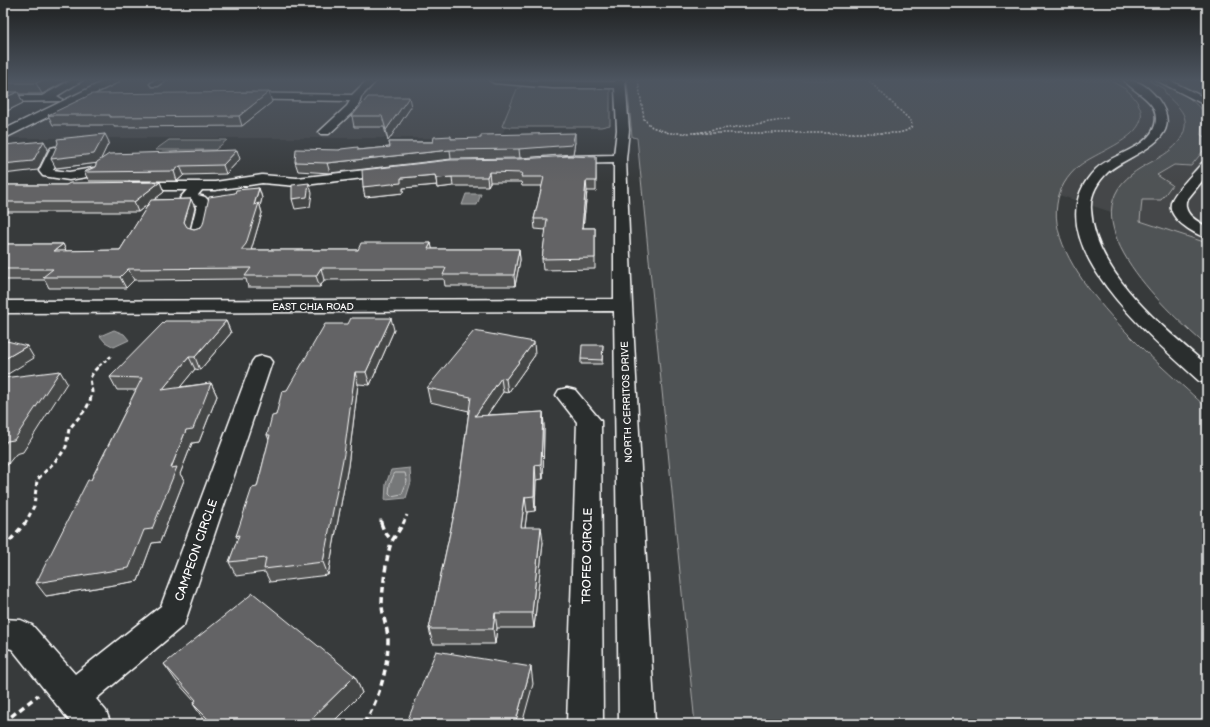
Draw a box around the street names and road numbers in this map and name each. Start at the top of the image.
street label: EAST CHIA ROAD [272,301,354,313]
street label: NORTH CERRITOS DRIVE [619,341,635,463]
street label: CAMPEON CIRCLE [172,497,221,603]
street label: TROFEO CIRCLE [579,508,596,604]

